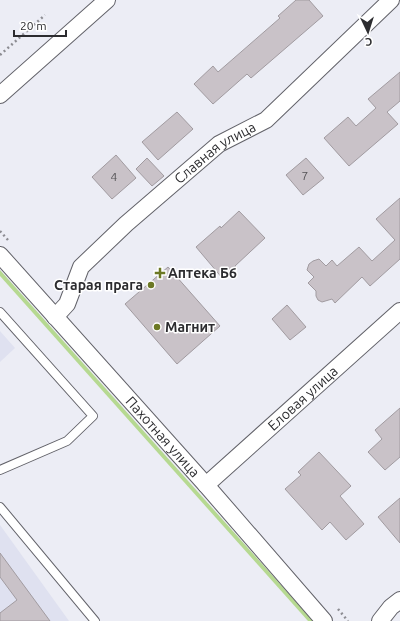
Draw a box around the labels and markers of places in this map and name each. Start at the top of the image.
place label: Аптека Б6 [168,265,237,281]
marker: Аптека Б6 [155,268,165,278]
place label: Старая прага [54,277,143,293]
marker: Старая прага [146,280,156,290]
place label: Магнит [165,319,215,335]
marker: Магнит [152,322,162,332]

